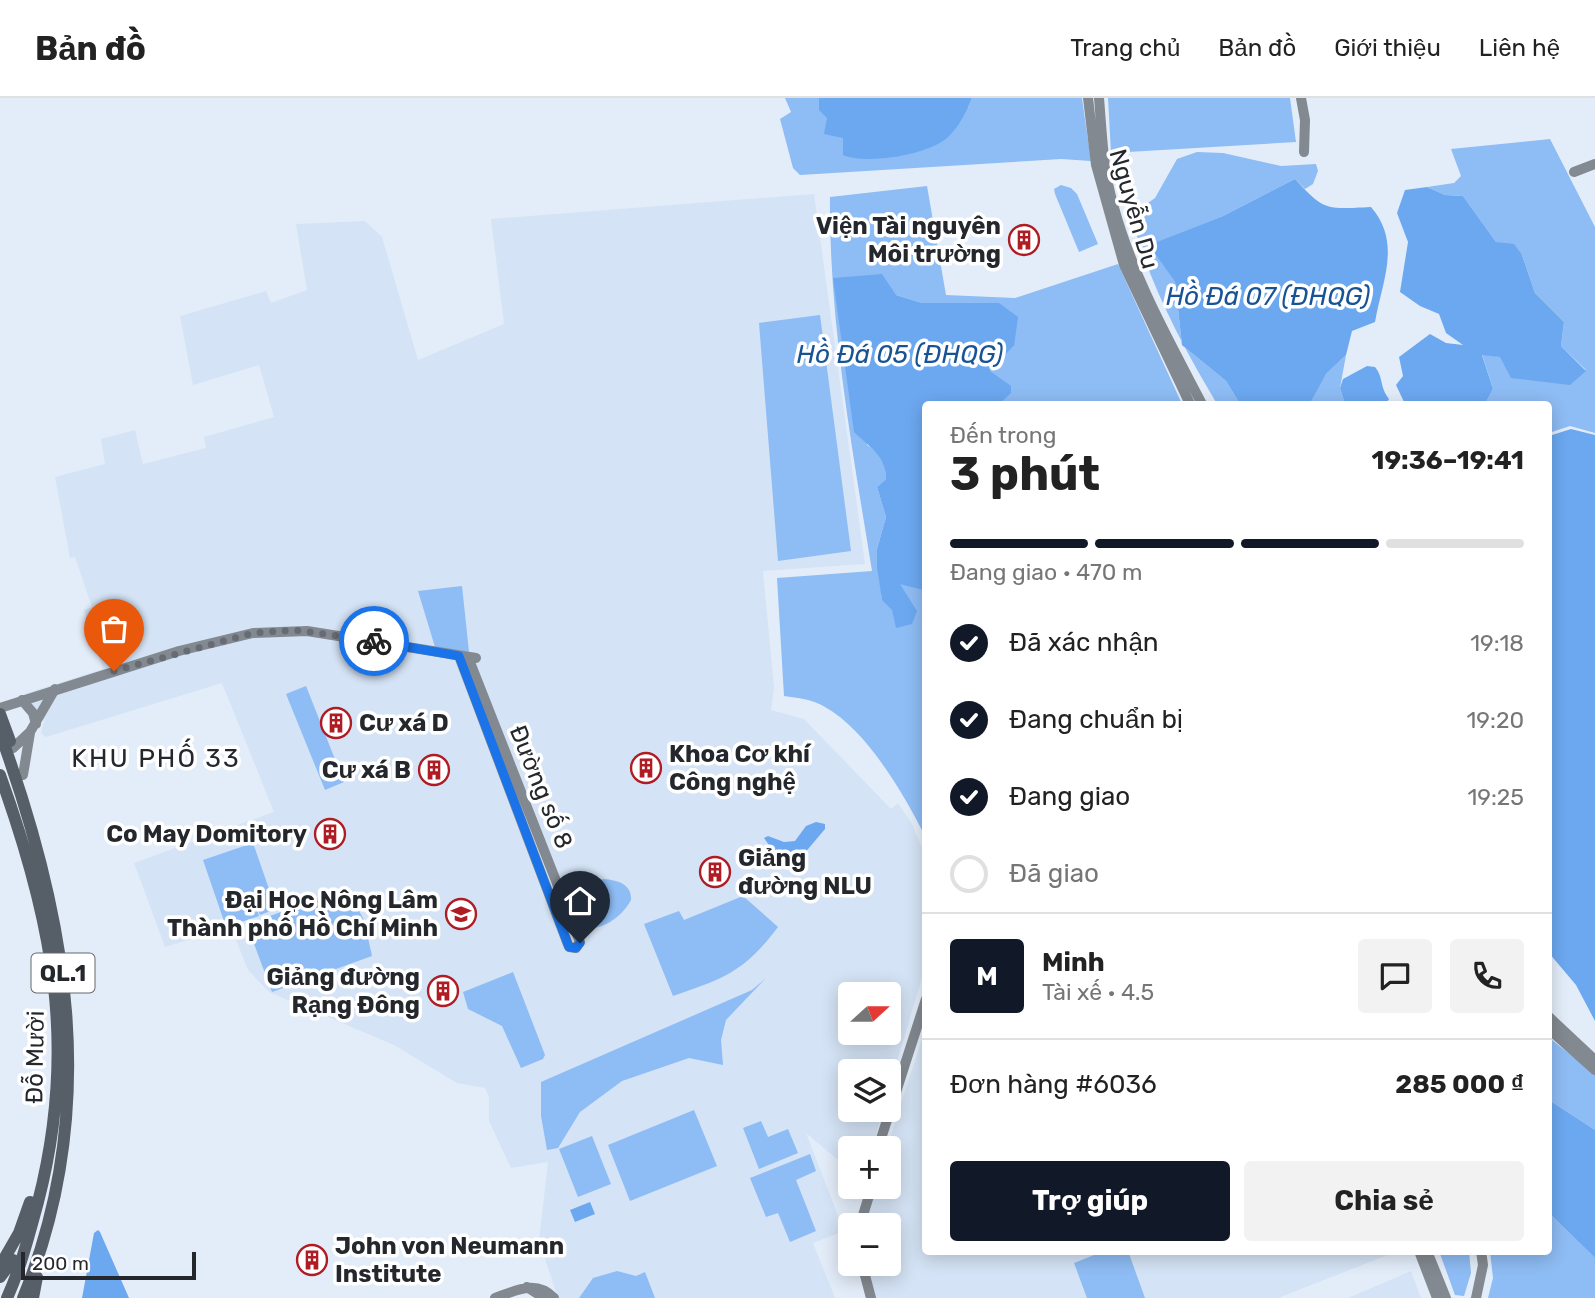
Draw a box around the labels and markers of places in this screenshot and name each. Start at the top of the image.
place label: Viện Tài nguyên Môi trường [816,212,1001,268]
building icon: Viện Tài nguyên Môi trường [1007,223,1041,257]
pin [84,599,144,671]
building icon: Cư xá D [319,706,353,740]
place label: Cư xá D [359,709,449,737]
place label: Khoa Cơ khí Công nghệ [669,740,812,796]
building icon: Khoa Cơ khí Công nghệ [629,751,663,785]
building icon: Cư xá B [417,753,451,787]
place label: Cư xá B [322,756,411,784]
building icon: Co May Domitory [313,817,347,851]
place label: Co May Domitory [106,820,307,848]
place label: Giảng đường NLU [738,844,872,900]
building icon: Giảng đường NLU [698,855,732,889]
pin [550,871,610,943]
place label: Đại Học Nông Lâm Thành phố Hồ Chí Minh [167,886,438,942]
school or university icon: Đại Học Nông Lâm Thành phố Hồ Chí Minh [444,897,478,931]
place label: Giảng đường Rạng Đông [267,963,420,1019]
building icon: Giảng đường Rạng Đông [426,974,460,1008]
place label: John von Neumann Institute [335,1232,564,1288]
building icon: John von Neumann Institute [295,1243,329,1277]

